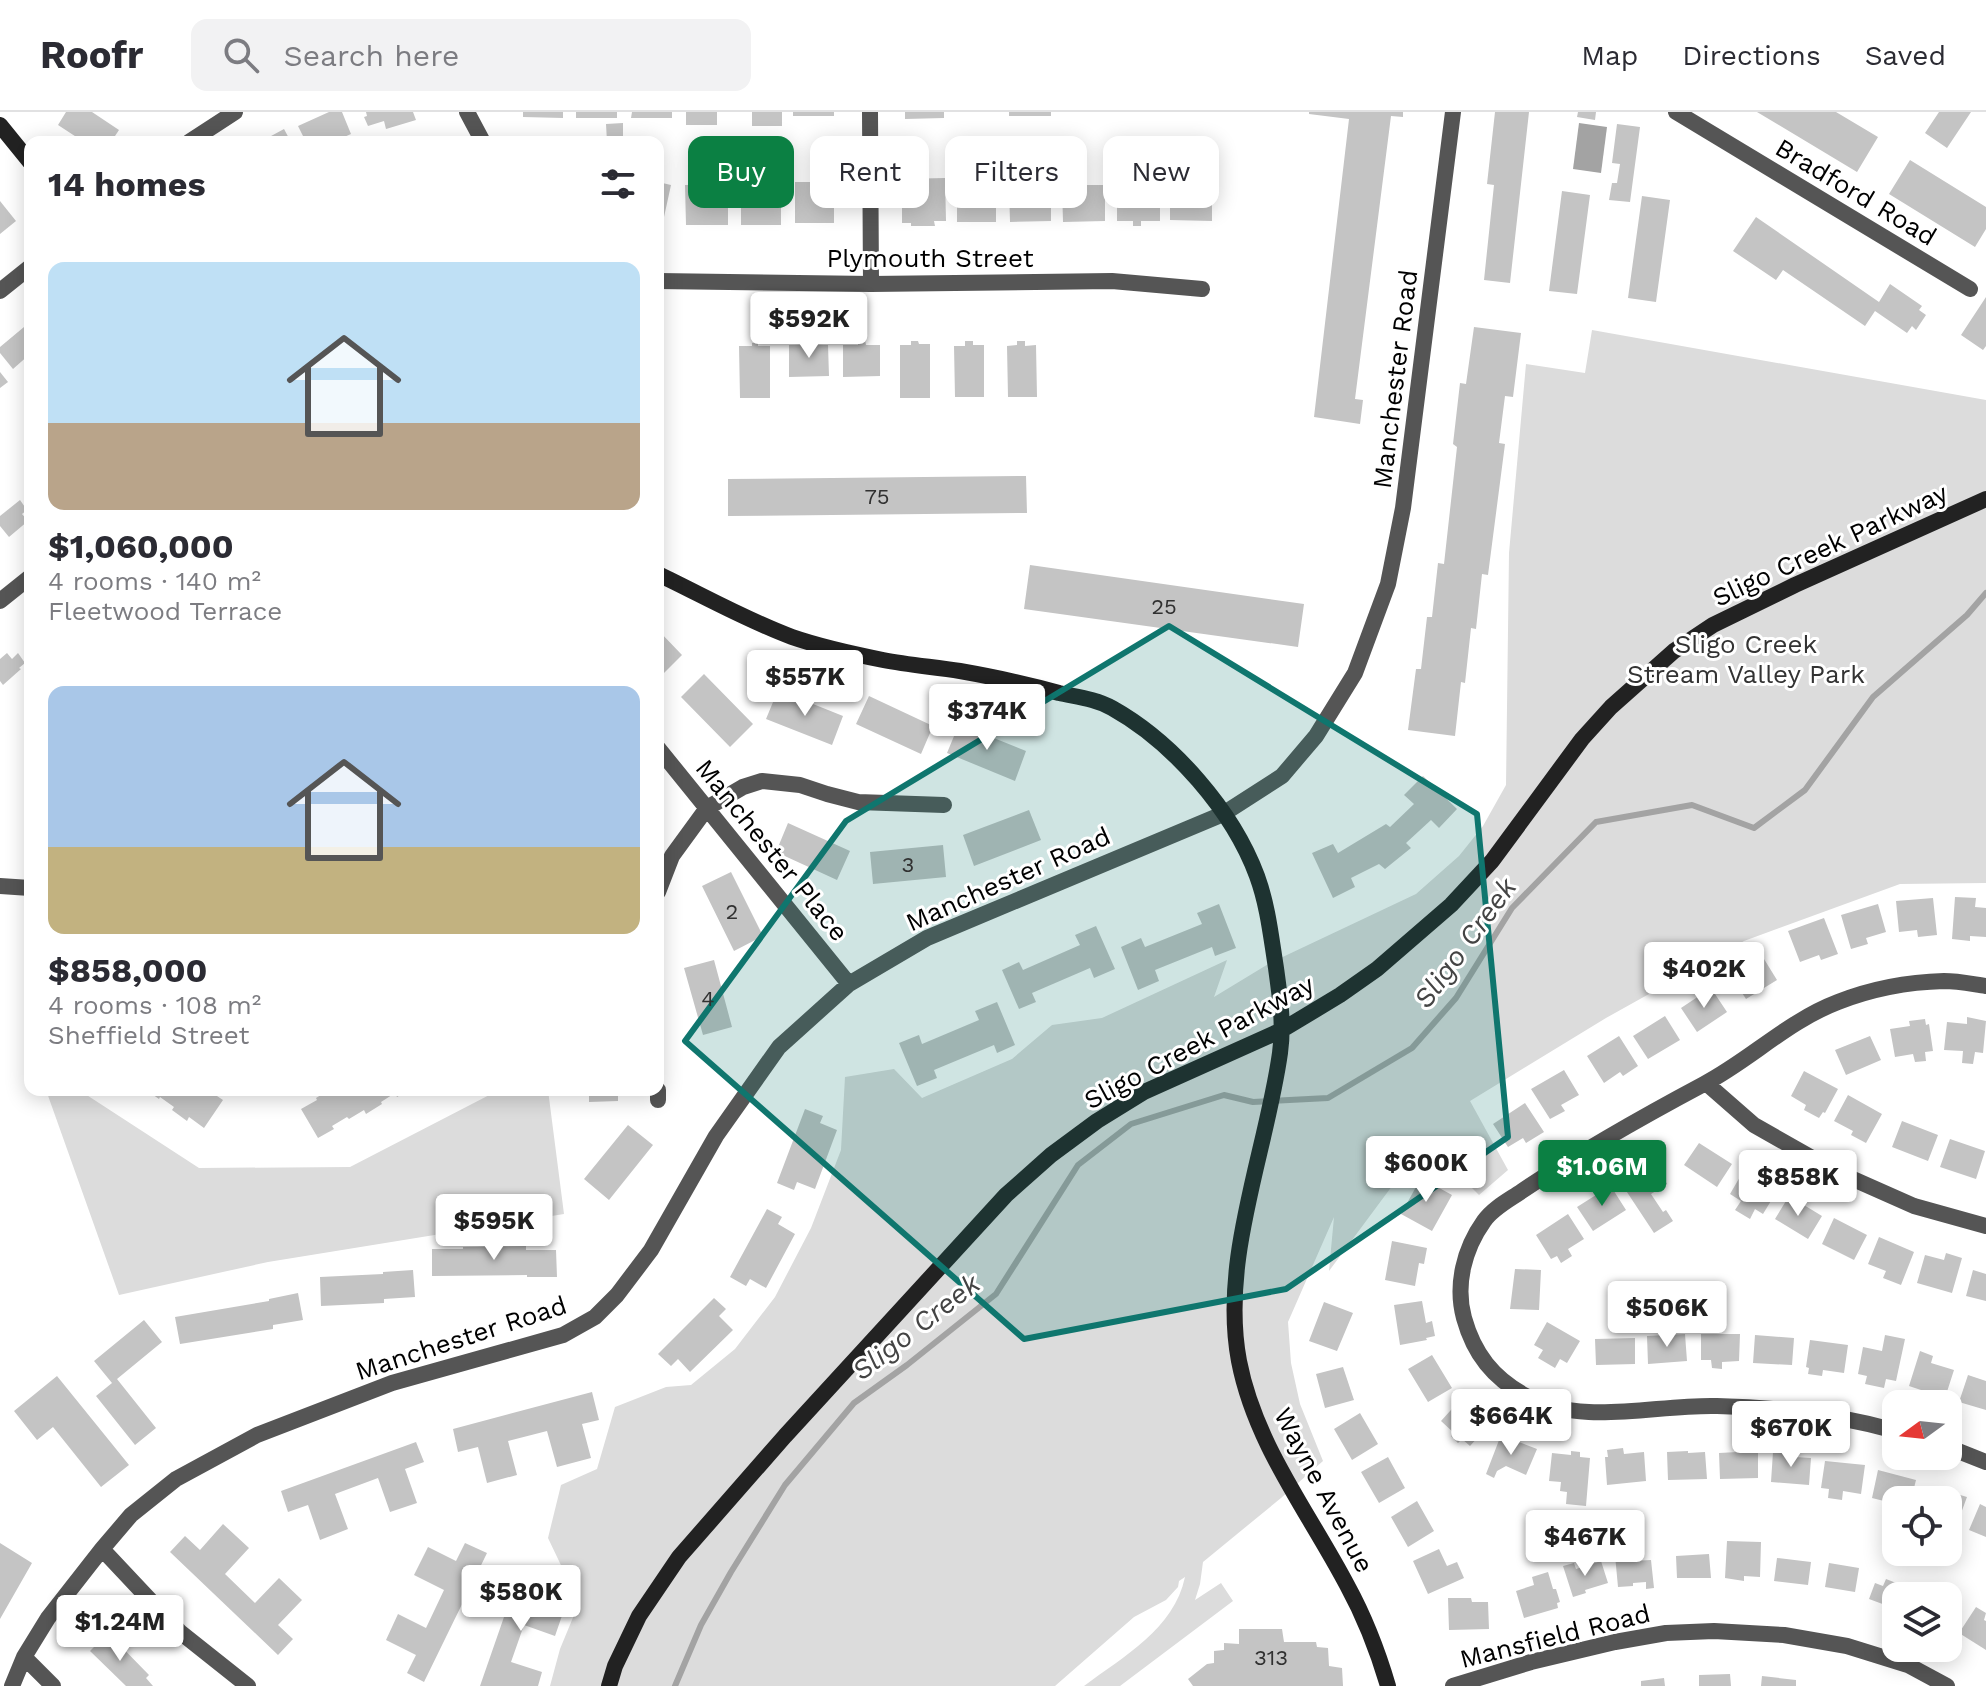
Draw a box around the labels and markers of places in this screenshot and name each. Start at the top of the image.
pin: $592K [753,292,865,360]
pin: $557K [749,650,861,718]
pin: $374K [931,684,1043,752]
pin: $402K [1648,942,1760,1010]
pin: $600K [1370,1136,1482,1204]
pin: $1.06M [1537,1140,1667,1208]
pin: $858K [1742,1150,1854,1218]
pin: $595K [438,1194,550,1262]
pin: $506K [1611,1281,1723,1349]
pin: $664K [1455,1389,1567,1457]
pin: $670K [1735,1401,1847,1469]
pin: $467K [1529,1510,1641,1578]
pin: $580K [465,1565,577,1633]
pin: $1.24M [55,1595,185,1663]

